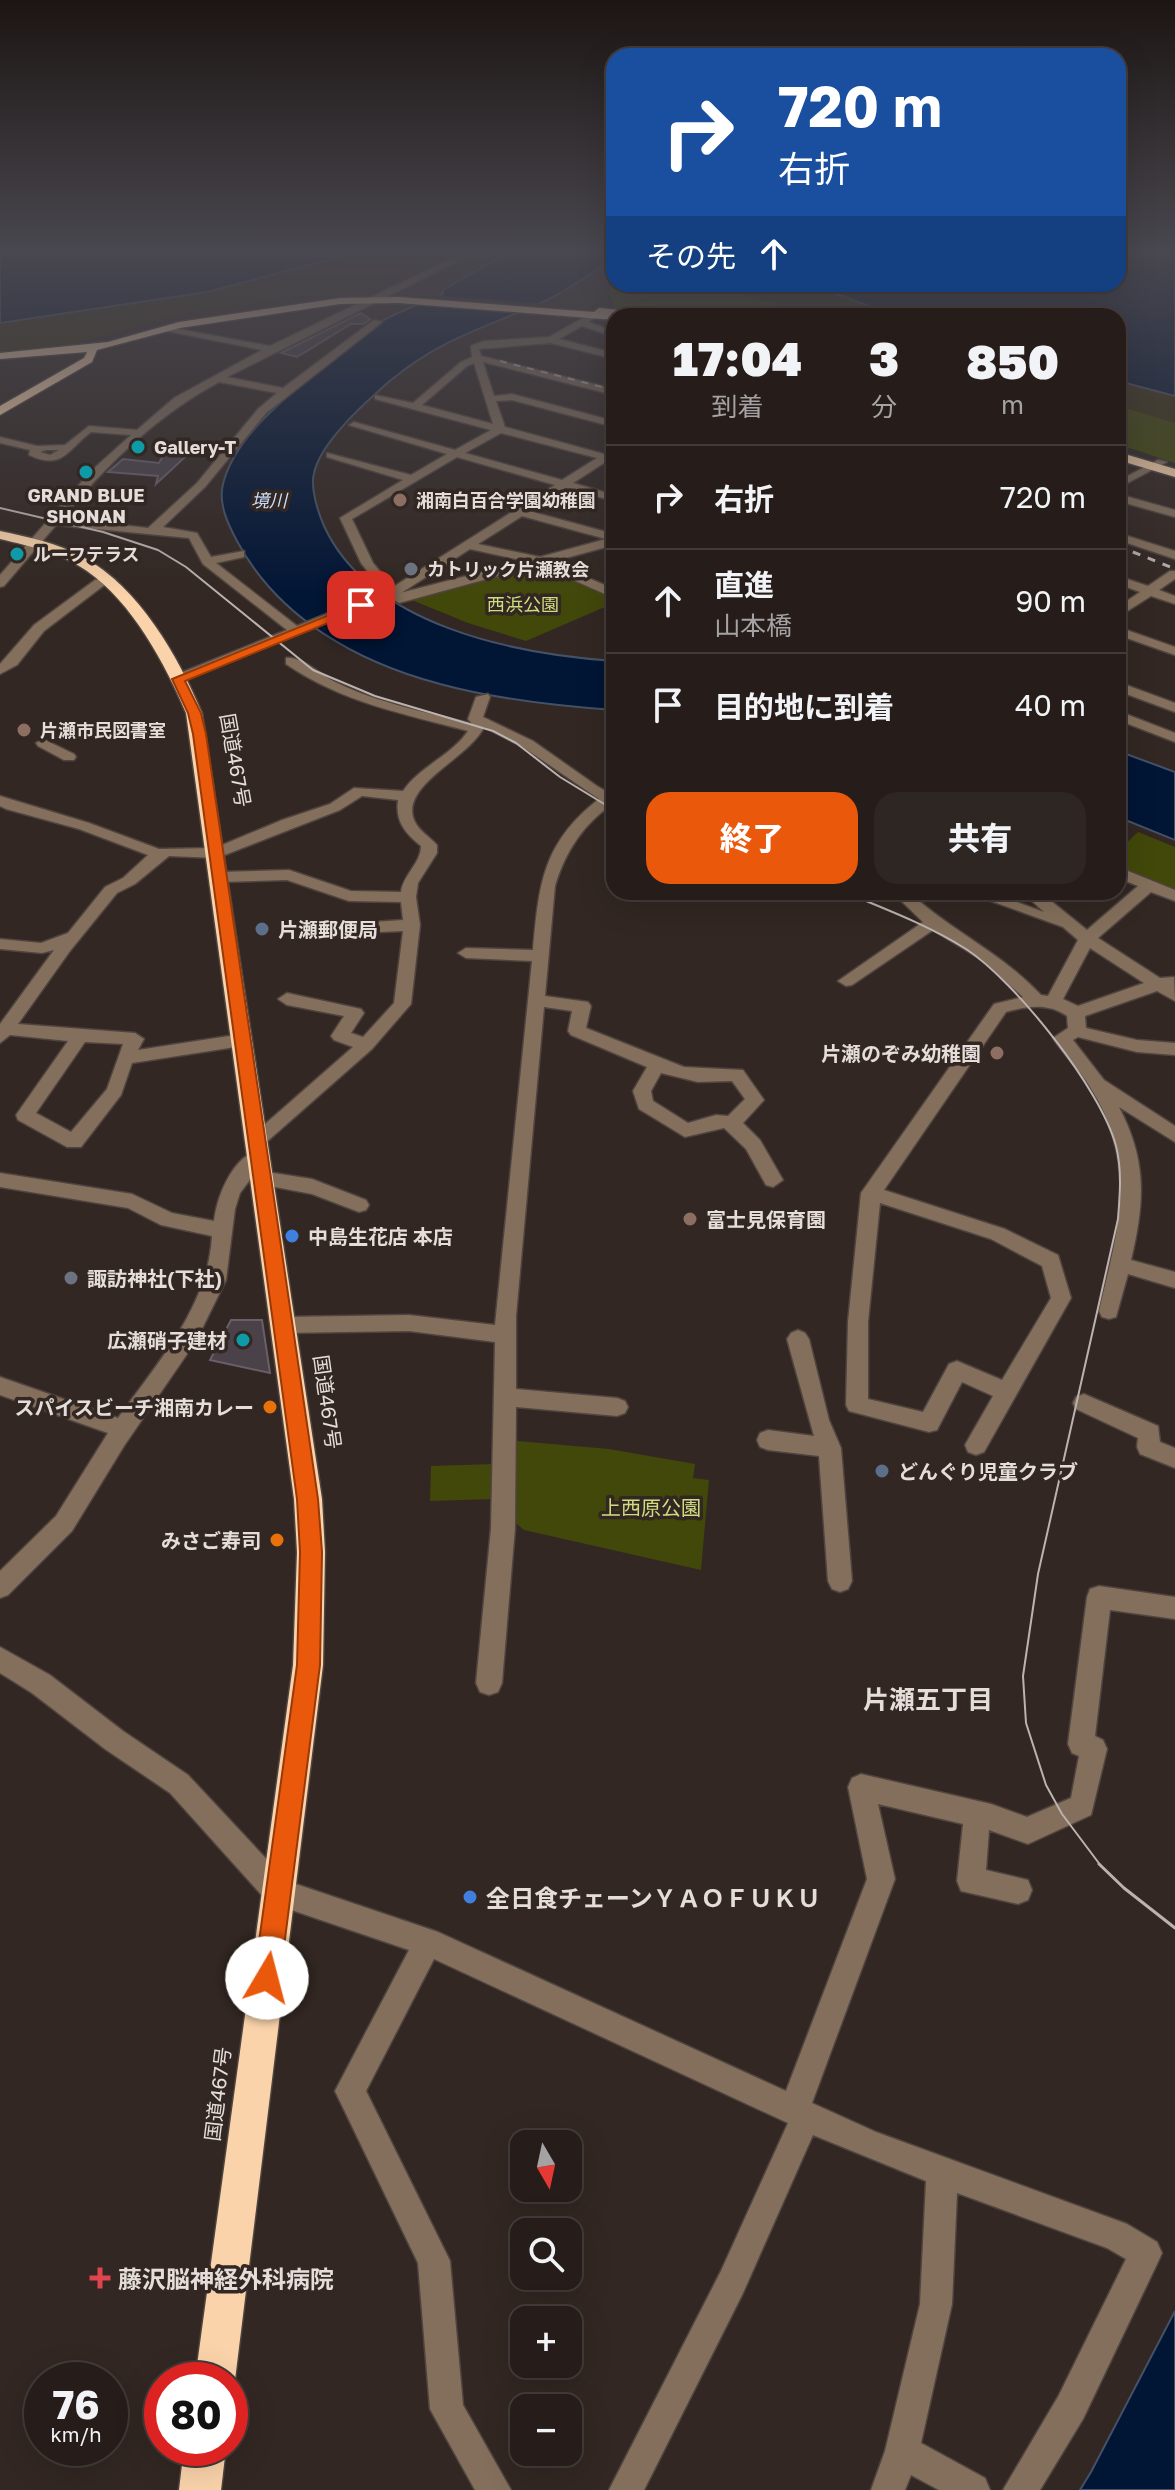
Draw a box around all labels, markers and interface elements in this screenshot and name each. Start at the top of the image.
text: 720 m [778,72,942,139]
icon: right [646,80,750,184]
text: 右折 [778,147,850,190]
icon: ahead [752,232,796,276]
text: その先 [646,238,736,274]
text: 17:04 [673,329,802,387]
text: 3 [869,329,899,387]
text: 850 [966,332,1059,390]
text: m [1001,389,1024,420]
text: 到着 [711,391,764,422]
text: 分 [871,391,897,422]
place label: Gallery-T [154,436,237,458]
marker: Gallery-T [129,438,147,456]
marker: GRAND BLUE SHONAN [77,463,95,481]
icon: right [646,475,690,519]
text: 720 m [1000,479,1086,515]
text: 右折 [714,481,774,517]
place label: GRAND BLUE SHONAN [28,484,144,527]
water label: 境川 [251,489,289,511]
place label: 湘南白百合学園幼稚園 [416,489,596,511]
marker: 湘南白百合学園幼稚園 [391,491,409,509]
place label: ルーフテラス [33,543,140,565]
marker: ルーフテラス [8,545,26,563]
place label: カトリック片瀬教会 [427,558,589,580]
marker: カトリック片瀬教会 [402,560,420,578]
text: 直進 [714,567,774,603]
pin [327,571,395,639]
icon: ahead [646,579,690,623]
icon: arrive [339,583,383,627]
text: 90 m [1015,583,1086,619]
park label: 西浜公園 [487,593,559,615]
text: 山本橋 [714,610,792,641]
icon: arrive [646,683,690,727]
text: 40 m [1015,687,1086,723]
text: 目的地に到着 [714,689,894,725]
street label: 国道467号 [216,711,256,809]
place label: 片瀬市民図書室 [40,719,166,741]
marker: 片瀬市民図書室 [15,721,33,739]
button: 終了 [646,792,858,884]
button: 共有 [874,792,1086,884]
place label: 片瀬郵便局 [278,917,378,941]
marker: 片瀬郵便局 [253,920,271,938]
place label: 片瀬のぞみ幼稚園 [821,1041,981,1065]
marker: 片瀬のぞみ幼稚園 [988,1044,1006,1062]
place label: 富士見保育園 [706,1207,826,1231]
marker: 富士見保育園 [681,1210,699,1228]
place label: 中島生花店 本店 [308,1224,453,1248]
marker: 中島生花店 本店 [283,1227,301,1245]
place label: 諏訪神社(下社) [87,1266,222,1290]
marker: 諏訪神社(下社) [62,1269,80,1287]
place label: 広瀬硝子建材 [107,1328,227,1352]
marker: 広瀬硝子建材 [234,1331,252,1349]
street label: 国道467号 [310,1353,346,1451]
place label: スパイスビーチ湘南カレー [15,1395,254,1419]
marker: スパイスビーチ湘南カレー [261,1398,279,1416]
place label: どんぐり児童クラブ [898,1459,1078,1483]
marker: どんぐり児童クラブ [873,1462,891,1480]
park label: 上西原公園 [601,1495,701,1519]
place label: みさご寿司 [161,1528,261,1552]
marker: みさご寿司 [268,1531,286,1549]
district label: 片瀬五丁目 [863,1684,993,1715]
place label: 全日食チェーンＹＡＯＦＵＫＵ [486,1883,821,1912]
marker: 全日食チェーンＹＡＯＦＵＫＵ [461,1888,479,1906]
position arrow [225,1936,309,2020]
street label: 国道467号 [199,2045,235,2143]
north arrow [510,2130,582,2202]
map controls [510,2130,582,2466]
button: search [510,2218,582,2290]
place label: 藤沢脳神経外科病院 [118,2264,334,2293]
marker: 藤沢脳神経外科病院 [89,2267,111,2289]
button: + [510,2306,582,2378]
speed limit sign: 80 [144,2362,248,2466]
text: 76 [52,2380,100,2428]
button: − [510,2394,582,2466]
text: km/h [51,2422,101,2446]

